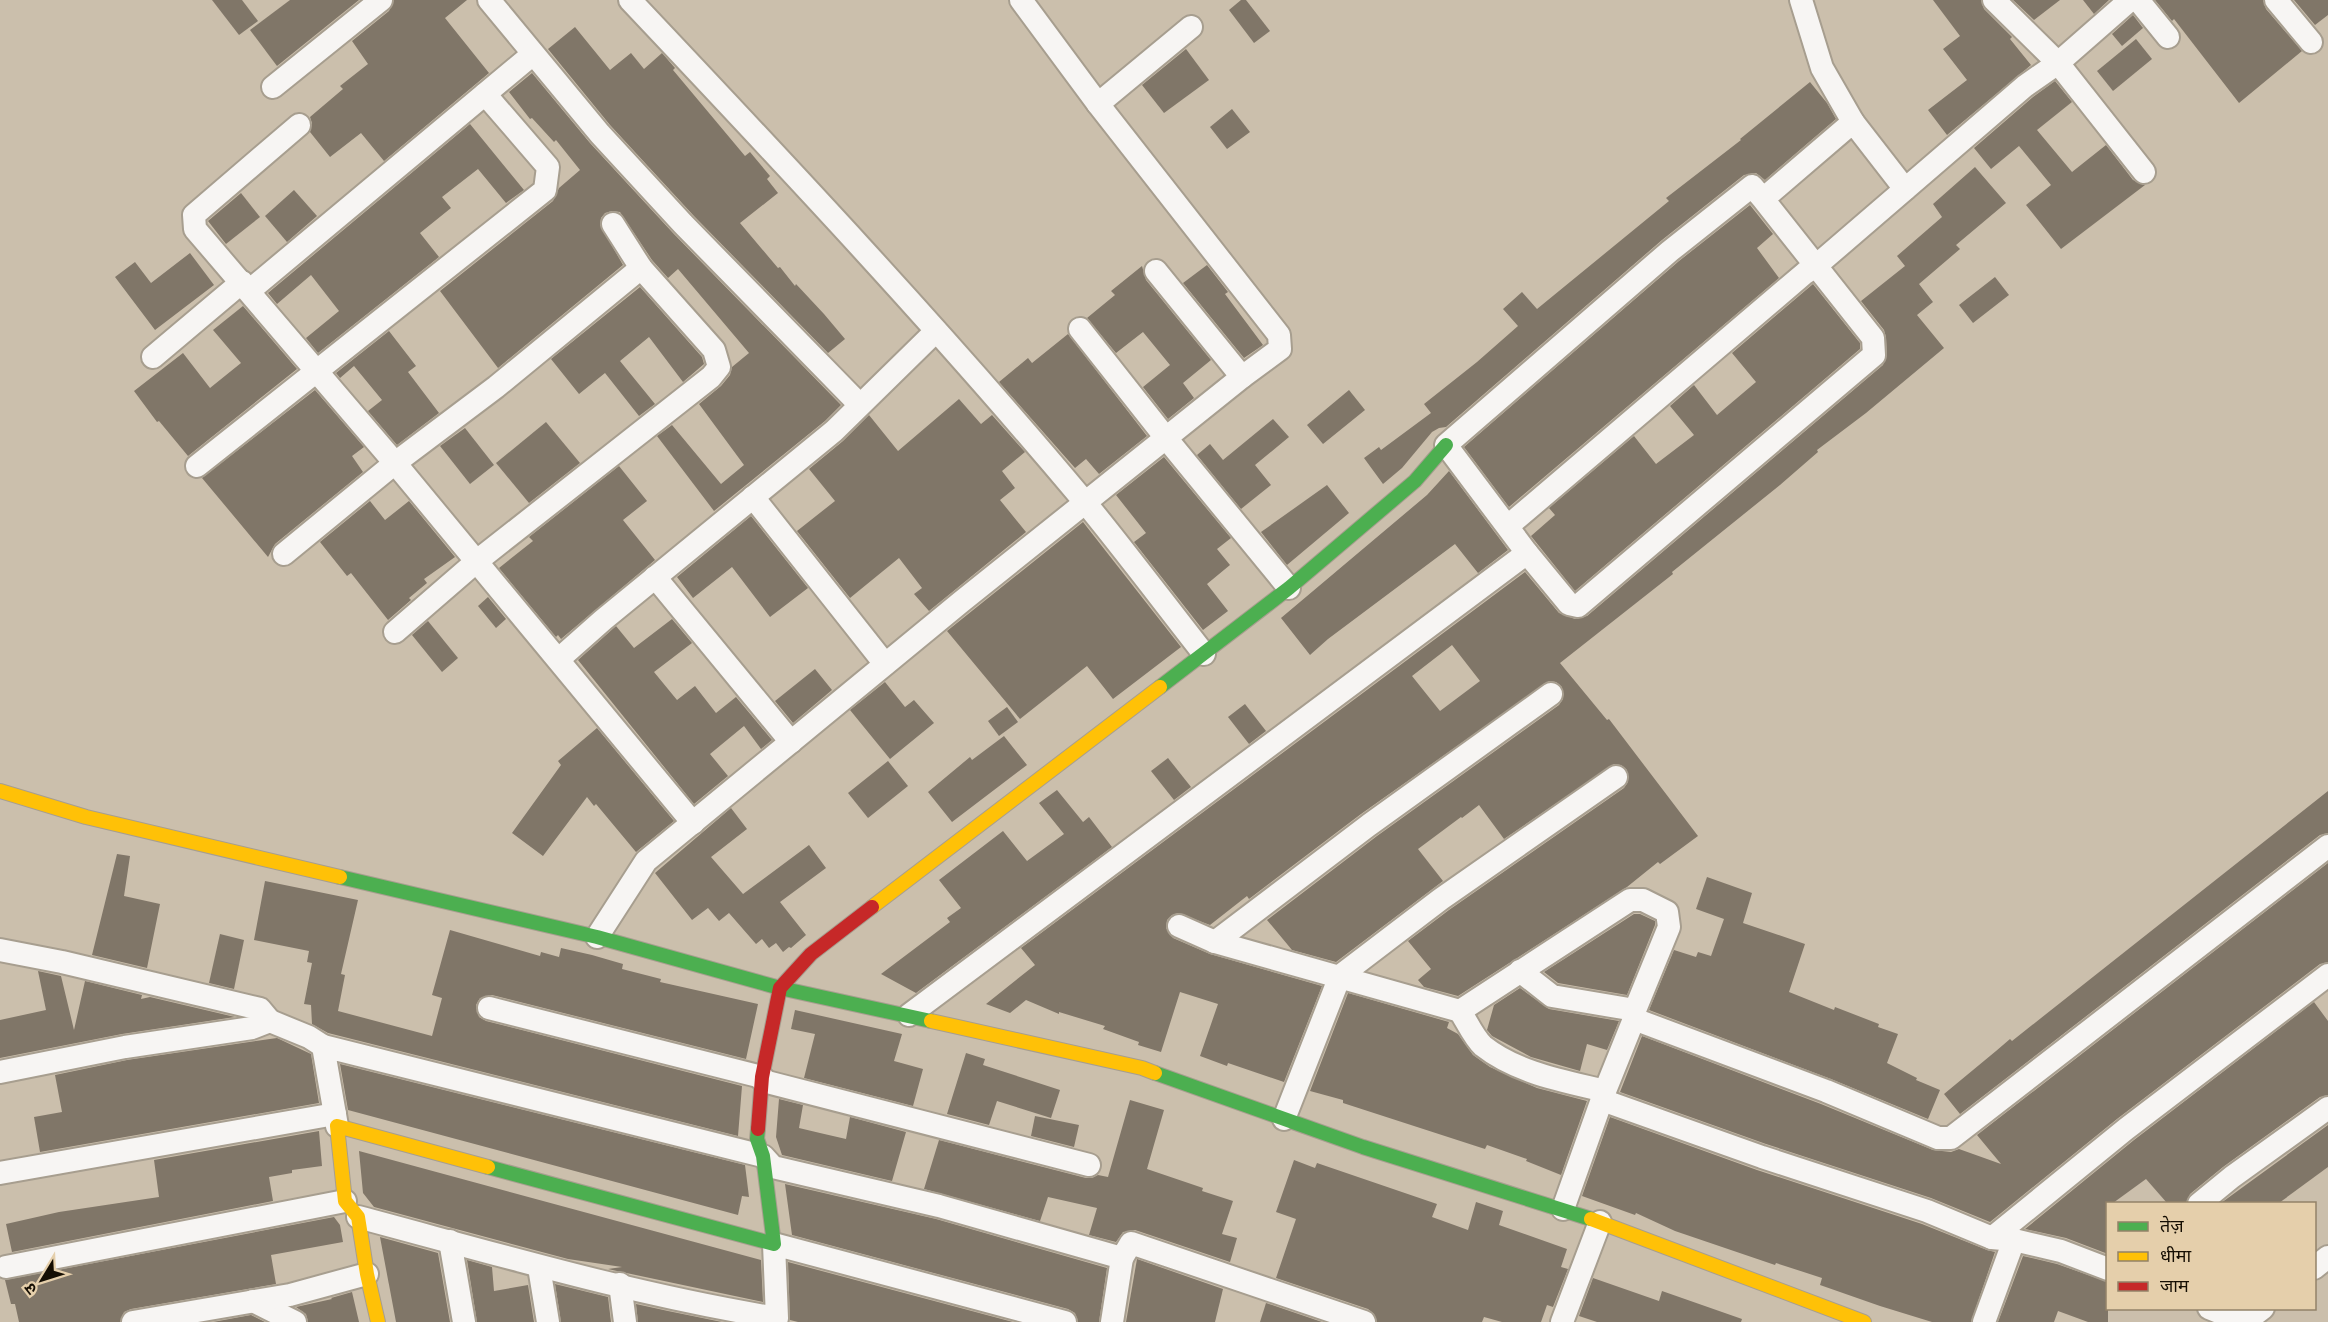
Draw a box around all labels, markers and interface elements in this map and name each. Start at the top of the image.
legend [2106,1202,2316,1310]
text: तेज़ [2160,1215,2184,1236]
text: धीमा [2160,1245,2191,1266]
north arrow [12,1250,72,1310]
text: जाम [2160,1275,2190,1296]
text: उ [19,1279,41,1299]

